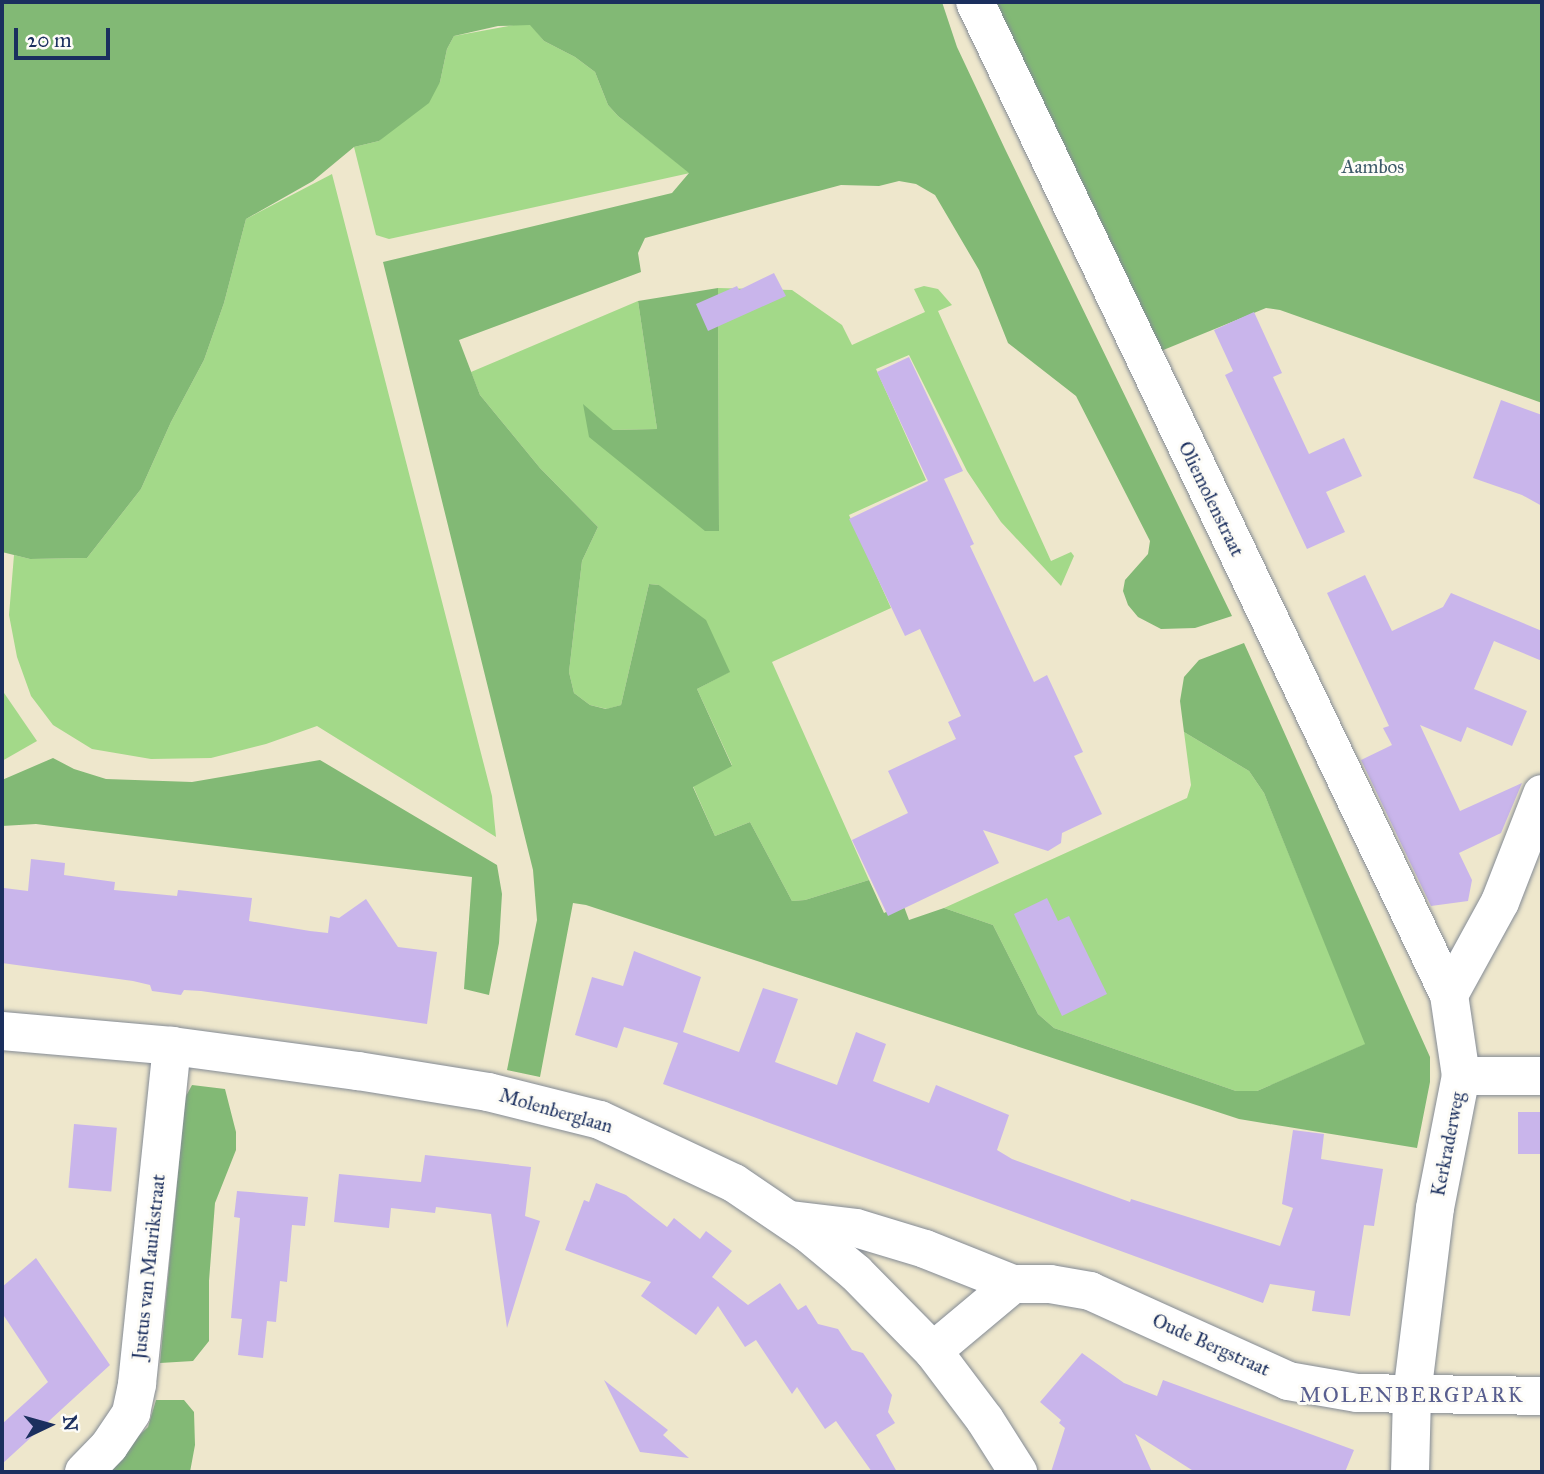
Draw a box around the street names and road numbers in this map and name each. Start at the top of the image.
street label: Oliemolenstraat [1173,438,1249,560]
street label: Molenberglaan [497,1084,615,1138]
street label: Kerkraderweg [1427,1090,1469,1198]
street label: Justus van Maurikstraat [128,1173,170,1361]
street label: Oude Bergstraat [1149,1309,1273,1381]

